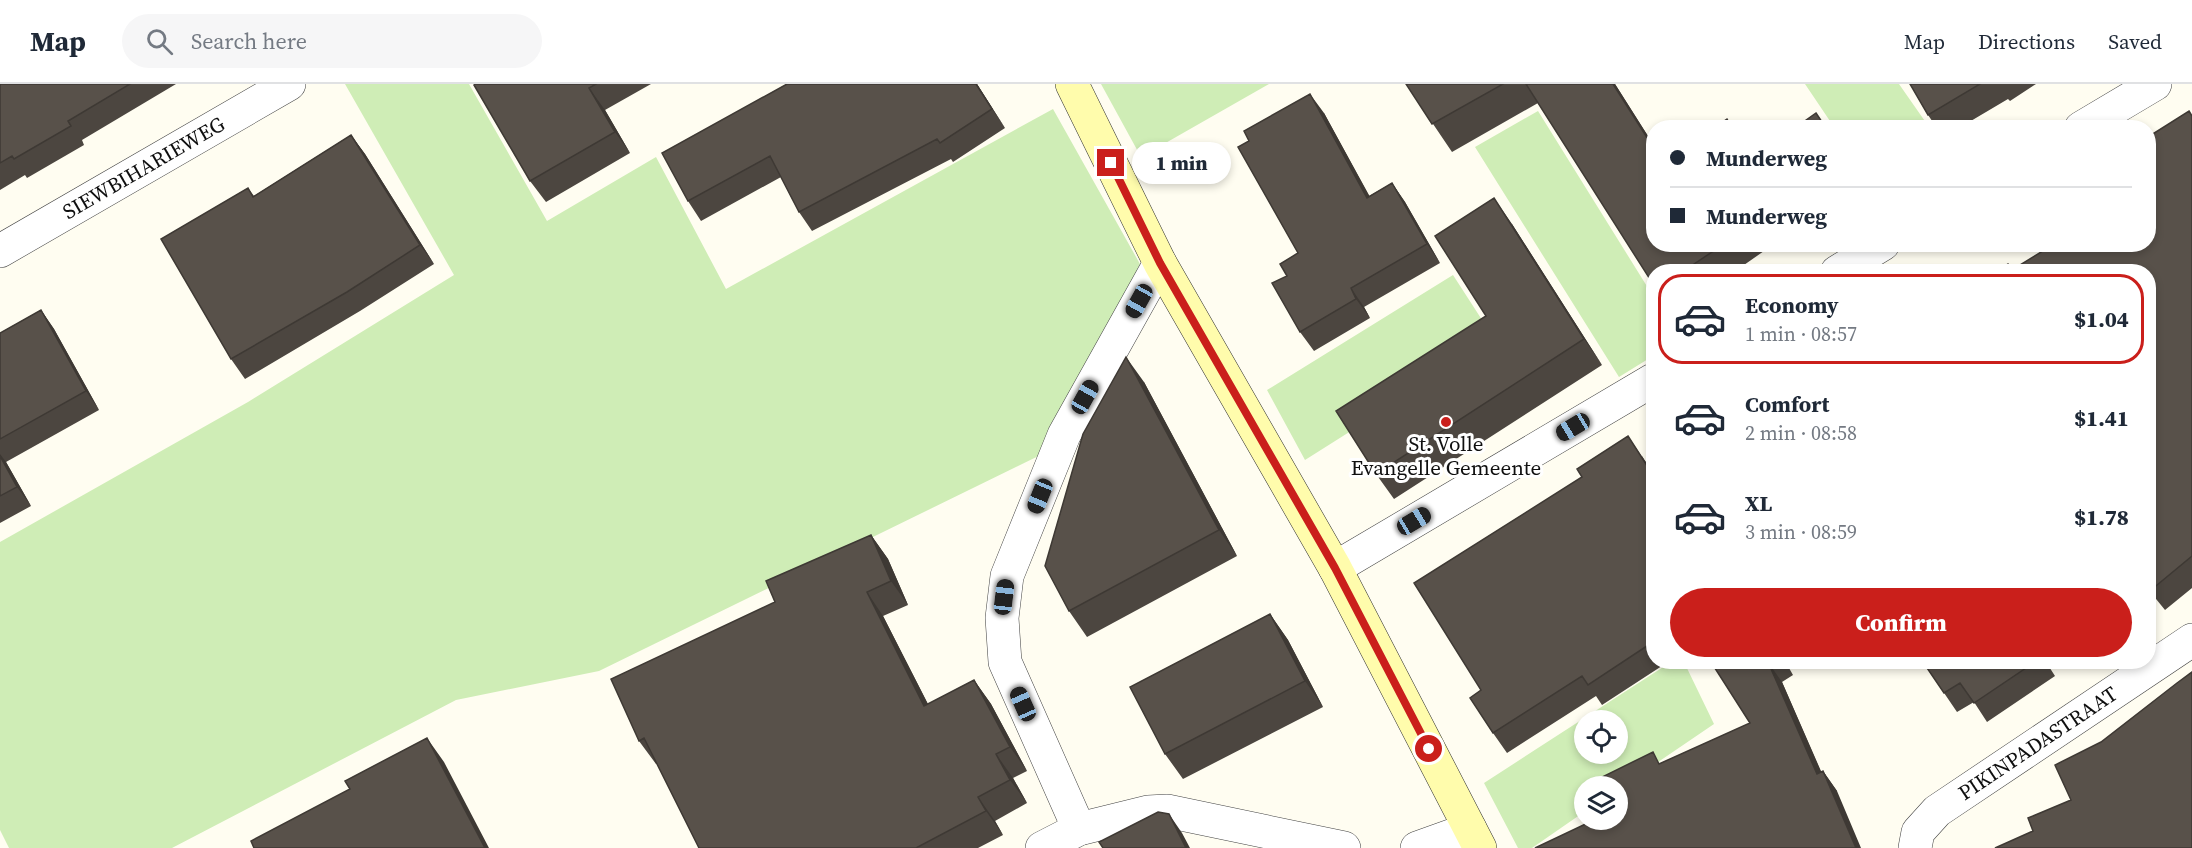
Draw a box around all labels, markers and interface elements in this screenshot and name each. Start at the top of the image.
search box [122,14,542,68]
text: Map [30,22,86,60]
icon: search [143,25,176,58]
text: Search here [191,26,307,56]
text: Map [1904,27,1945,56]
text: Directions [1978,27,2075,56]
text: Saved [2108,27,2162,56]
street label: SIEWBIHARIEWEG [57,109,230,226]
callout: 1 min [1132,142,1231,184]
text: Munderweg [1706,143,1827,173]
route end [1097,149,1124,176]
text: 1 min [1155,149,1208,177]
text: Munderweg [1706,201,1827,231]
car [1122,281,1156,321]
text: Economy [1745,290,1839,320]
icon: car [1673,292,1727,346]
text: $1.04 [2074,304,2129,334]
text: 1 min · 08:57 [1745,320,1857,348]
car [1068,377,1102,417]
text: Comfort [1745,389,1829,419]
icon: car [1673,391,1727,445]
text: $1.41 [2074,403,2129,433]
car [1553,410,1593,444]
marker: St. Volle Evangelle Gemeente [1439,415,1453,429]
text: 2 min · 08:58 [1745,419,1857,447]
place label: St. Volle Evangelle Gemeente [1351,429,1541,482]
car [1025,476,1055,516]
text: XL [1745,488,1772,518]
icon: car [1673,490,1727,544]
text: $1.78 [2074,502,2129,532]
car [1394,504,1434,538]
text: 3 min · 08:59 [1745,518,1857,546]
car [993,578,1015,616]
button: Confirm [1670,588,2132,657]
street label: PIKINPADASTRAAT [1952,679,2123,807]
car [1007,684,1039,724]
map controls [1574,710,1628,830]
button: locate [1574,710,1628,764]
route start [1415,735,1442,762]
button: layers [1574,776,1628,830]

